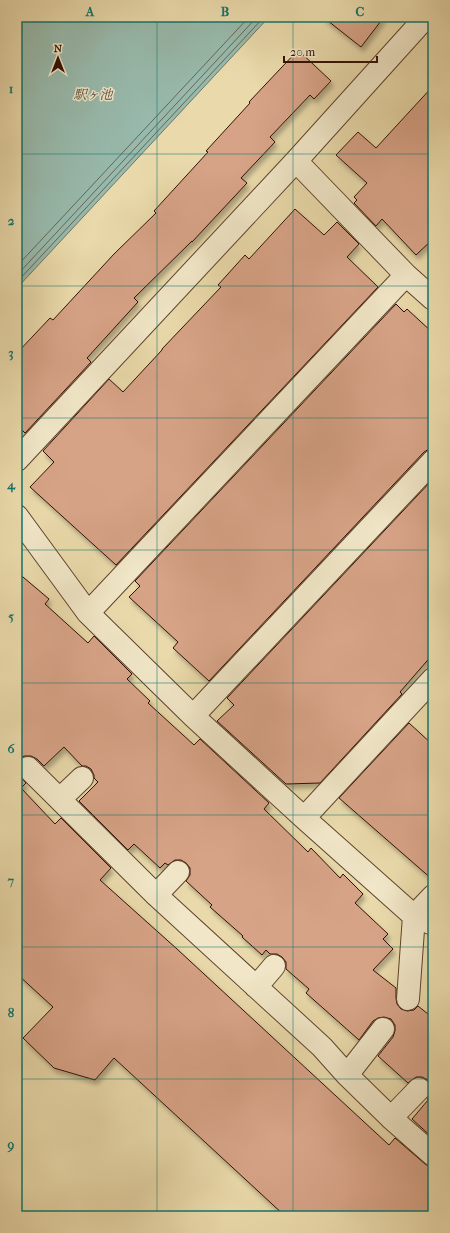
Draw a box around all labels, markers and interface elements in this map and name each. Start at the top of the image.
text: A [85,4,95,19]
text: B [221,4,230,19]
text: C [356,4,365,19]
north arrow [38,38,78,78]
scale bar [284,38,377,64]
text: N [54,42,63,55]
text: 20 m [290,45,315,59]
text: 1 [9,81,14,96]
water label: 駅ヶ池 [73,87,114,102]
text: 2 [8,213,15,228]
text: 3 [8,345,14,361]
text: 4 [6,477,16,493]
text: 5 [8,609,14,624]
text: 6 [7,741,15,756]
text: 7 [7,873,15,888]
text: 8 [8,1005,15,1020]
text: 9 [7,1137,15,1153]

